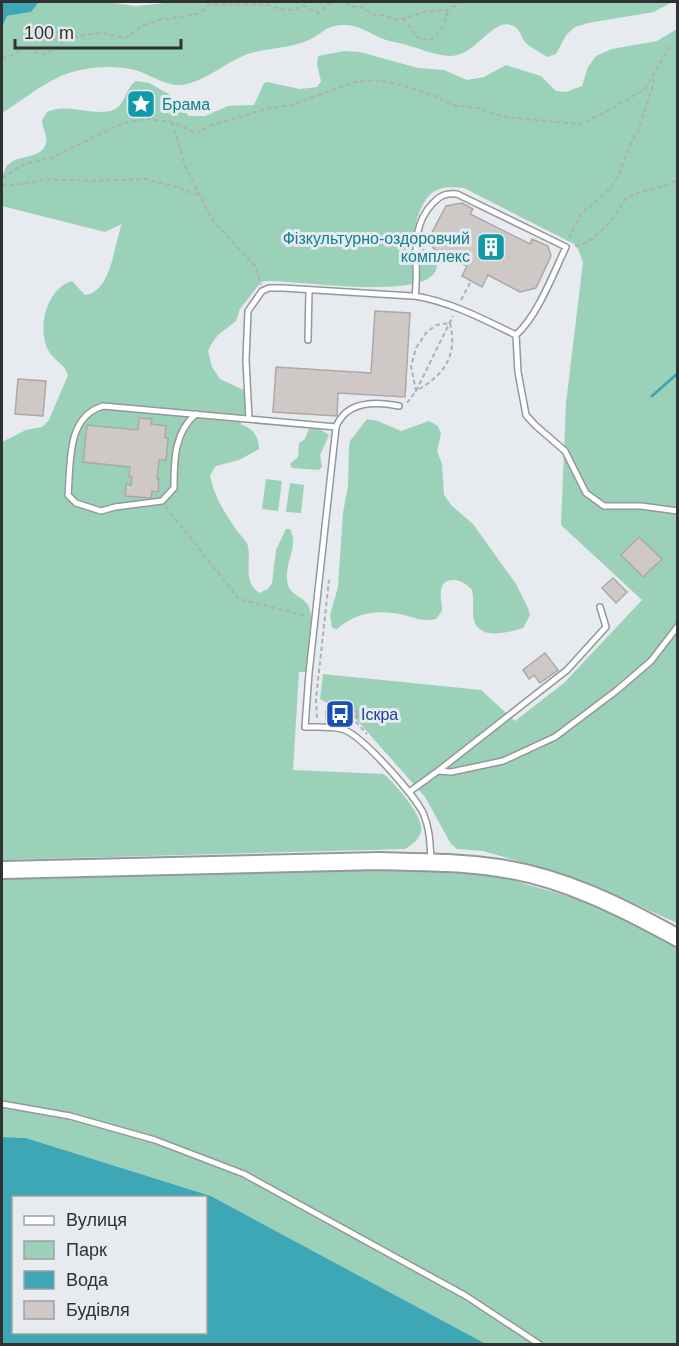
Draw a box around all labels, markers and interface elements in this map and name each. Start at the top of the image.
scale bar [15,12,182,50]
text: 100 m [24,23,74,43]
place icon: Брама [125,88,157,120]
place label: Брама [162,96,210,113]
place label: Фізкультурно-оздоровчий комплекс [283,230,470,265]
building icon: Фізкультурно-оздоровчий комплекс [475,231,507,263]
bus stop icon: Іскра [324,698,356,730]
place label: Іскра [361,706,398,723]
legend [12,1196,207,1334]
text: Вулиця [66,1210,127,1230]
text: Парк [66,1240,107,1260]
text: Вода [66,1270,109,1290]
text: Будівля [66,1300,130,1320]

